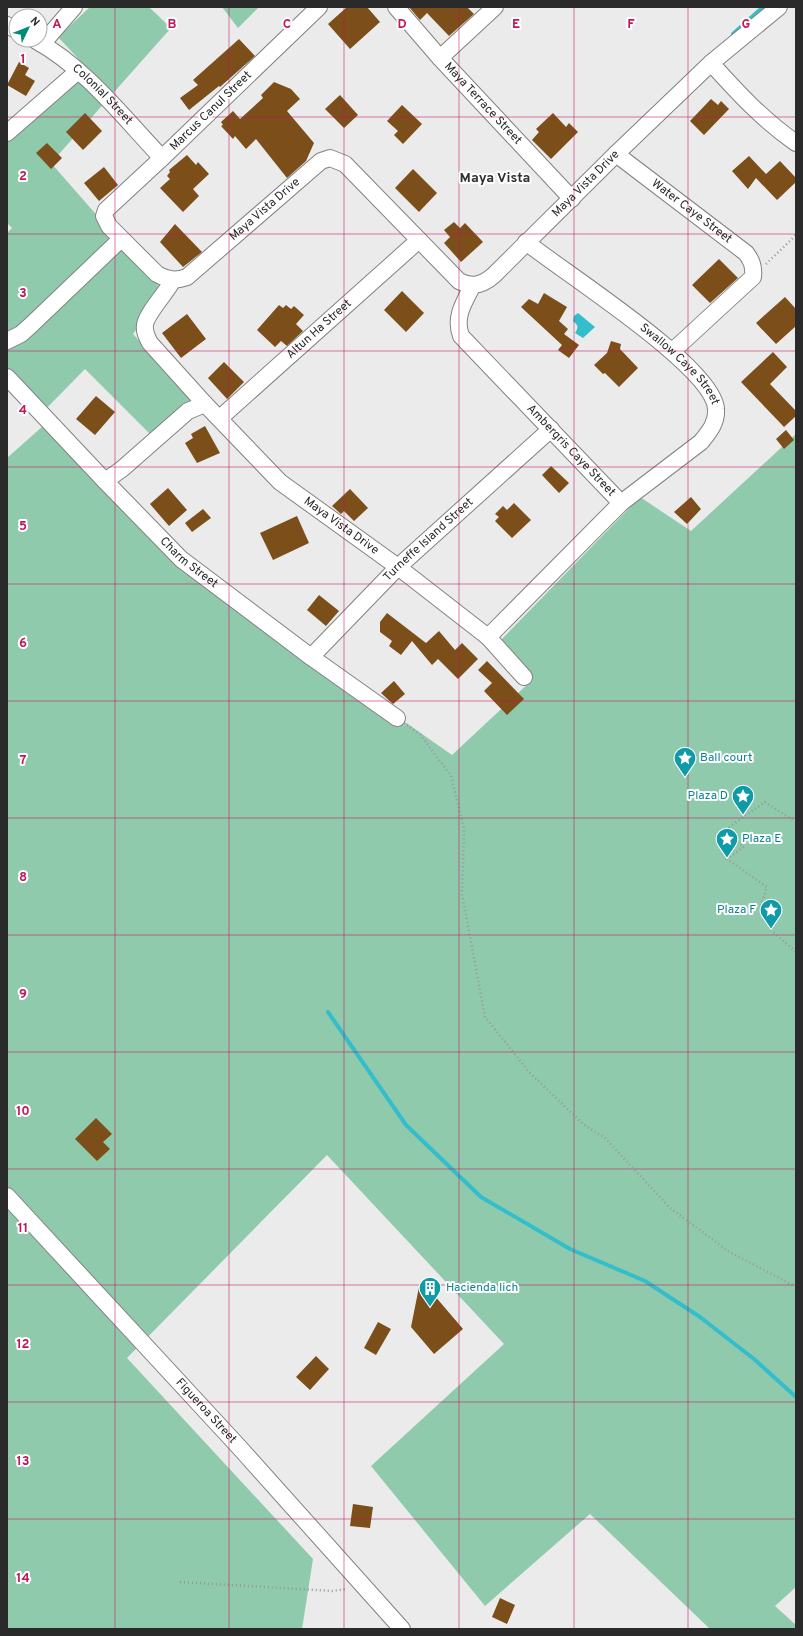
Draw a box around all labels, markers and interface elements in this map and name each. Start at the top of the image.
north arrow [8,8,48,48]
text: N [27,14,42,30]
text: A [52,17,62,33]
text: B [168,17,177,33]
text: C [283,17,291,33]
text: D [397,17,407,33]
text: E [512,17,520,33]
text: F [627,17,635,33]
text: G [742,17,751,33]
text: 1 [20,52,26,68]
street label: Maya Terrace Street [440,59,525,148]
street label: Colonial Street [69,61,136,128]
street label: Marcus Canul Street [167,68,255,154]
street label: Maya Vista Drive [549,147,623,221]
text: 2 [19,169,27,185]
district label: Maya Vista [460,170,530,187]
street label: Maya Vista Drive [226,174,304,245]
street label: Water Caye Street [648,176,735,247]
text: 3 [19,286,27,302]
street label: Altun Ha Street [283,296,355,363]
street label: Swallow Caye Street [636,320,723,407]
street label: Ambergris Caye Street [523,401,619,500]
text: 4 [19,403,27,419]
street label: Maya Vista Drive [300,494,382,558]
street label: Turneffe Island Street [380,495,477,585]
text: 5 [19,519,27,535]
street label: Charm Street [156,534,221,592]
text: 6 [19,636,27,652]
place icon: Ball court [672,745,698,778]
place label: Ball court [700,750,752,766]
text: 7 [20,753,27,769]
place icon: Plaza D [730,783,756,816]
place label: Plaza D [688,788,728,804]
place icon: Plaza E [714,826,740,859]
place label: Plaza E [742,831,781,847]
text: 8 [19,870,27,886]
place icon: Plaza F [758,897,784,930]
place label: Plaza F [717,902,756,918]
text: 9 [19,987,27,1003]
text: 10 [16,1104,30,1120]
text: 11 [18,1221,28,1237]
building icon: Hacienda Iich [417,1275,443,1308]
place label: Hacienda Iich [446,1280,518,1296]
text: 12 [16,1337,30,1353]
street label: Figueroa Street [172,1375,240,1447]
text: 13 [17,1454,30,1470]
text: 14 [16,1571,30,1587]

